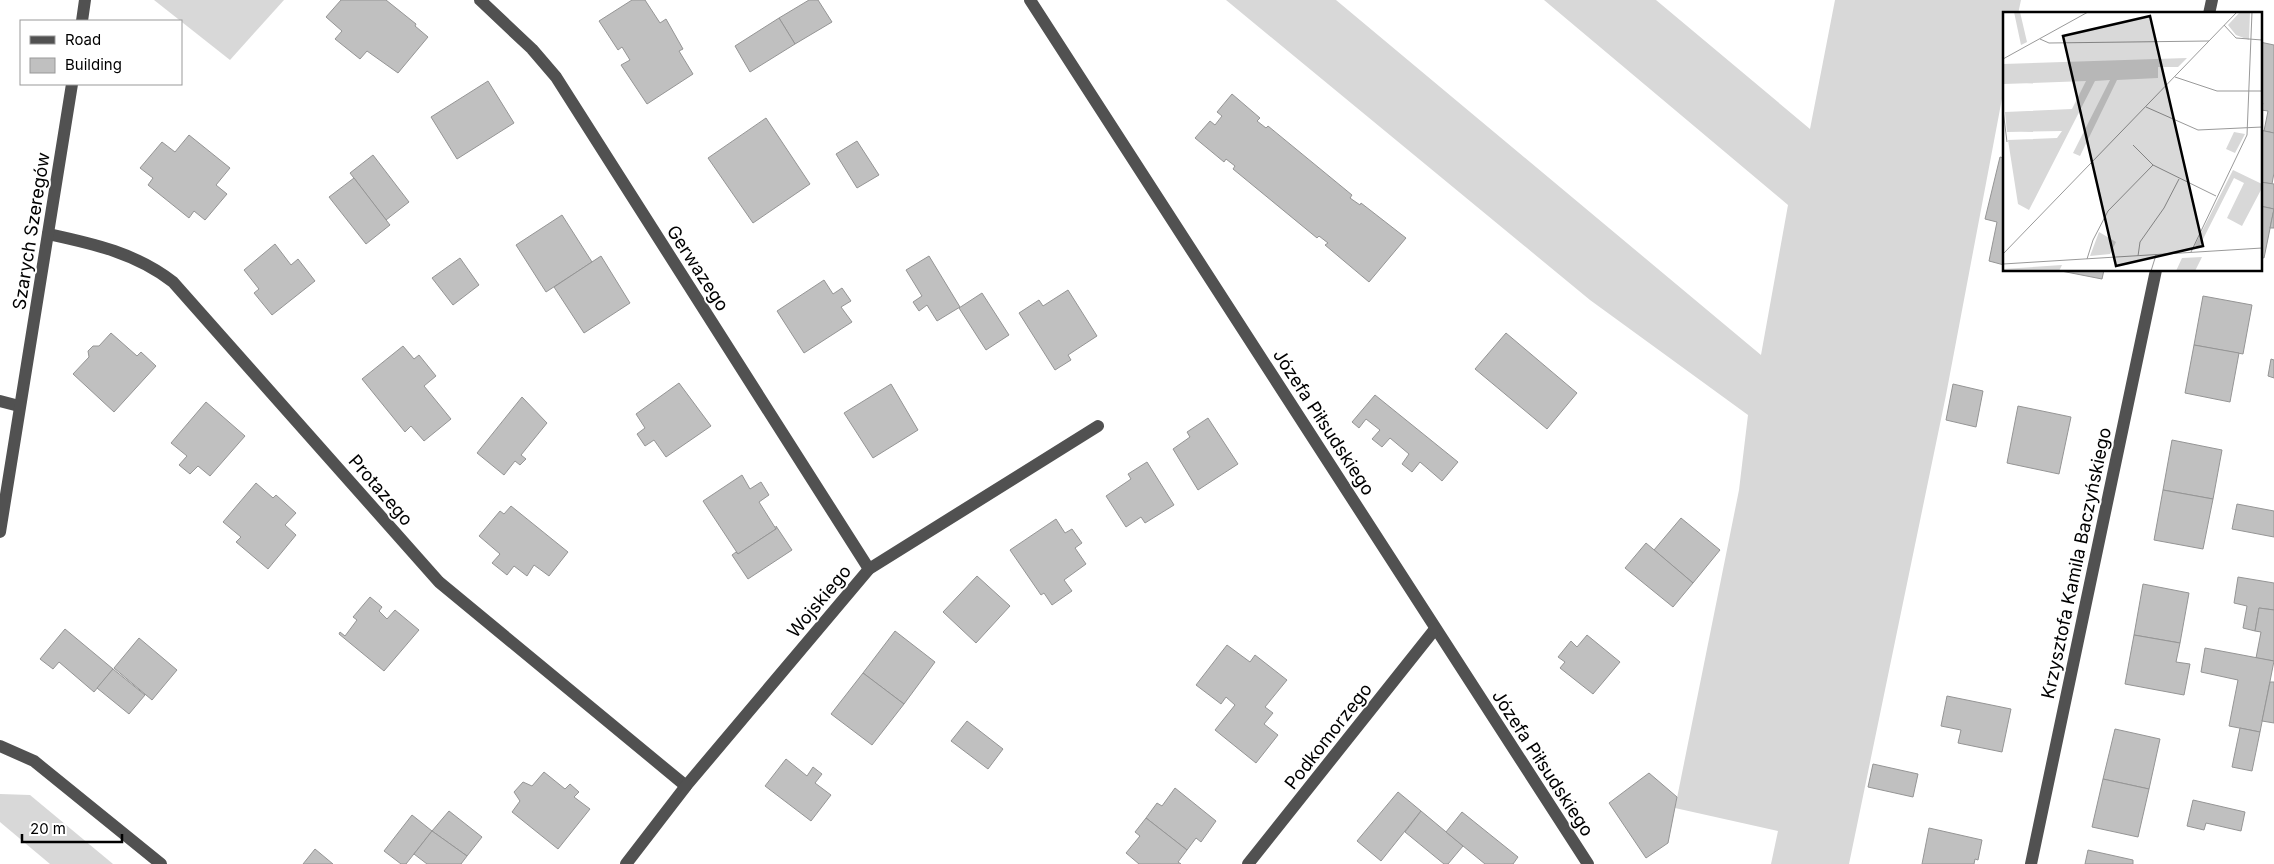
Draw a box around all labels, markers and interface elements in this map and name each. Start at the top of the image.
inset map [2003,12,2262,271]
legend [20,20,182,85]
text: Road [65,30,101,49]
text: Building [65,55,122,74]
street label: Szarych Szeregów [8,150,54,311]
street label: Gerwazego [663,221,733,315]
street label: Józefa Piłsudskiego [1269,345,1379,499]
street label: Krzysztofa Kamila Baczyńskiego [2037,425,2115,701]
street label: Protazego [345,450,417,530]
street label: Wojskiego [783,561,855,641]
street label: Podkomorzego [1280,679,1376,793]
street label: Józefa Piłsudskiego [1488,686,1598,840]
scale bar [22,812,122,844]
text: 20 m [30,819,66,838]

